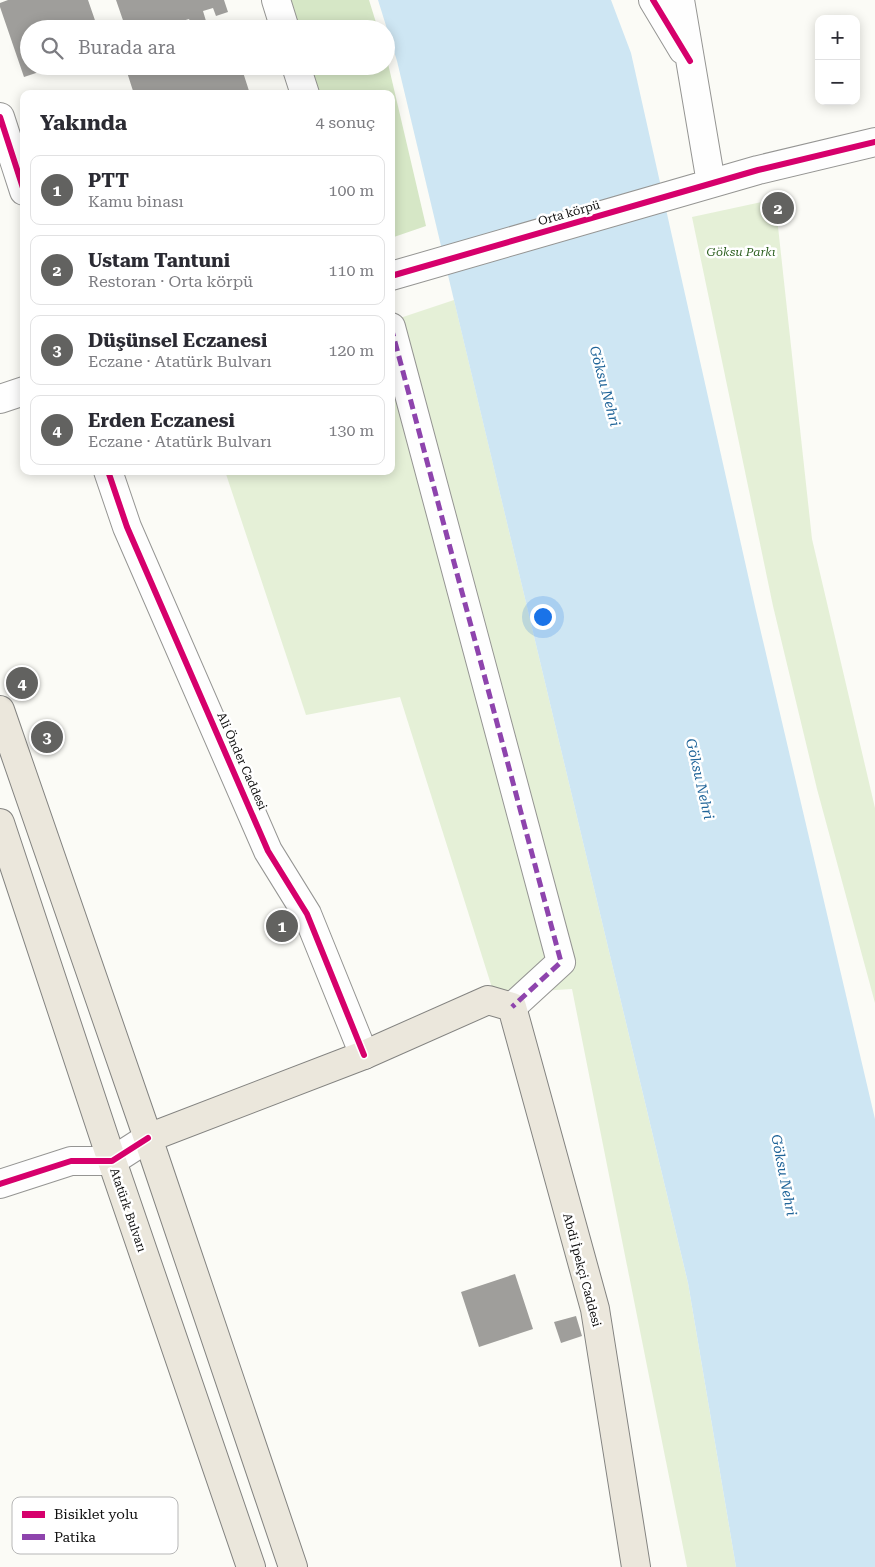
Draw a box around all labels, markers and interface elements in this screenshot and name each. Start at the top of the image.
map controls [815,15,860,105]
button: + [815,15,860,60]
search box [20,20,395,75]
icon: search [38,34,66,62]
text: Burada ara [78,36,176,59]
button: − [815,60,860,105]
text: Yakında [40,111,127,135]
text: 4 sonuç [316,113,375,132]
text: PTT [88,169,129,192]
text: 1 [53,181,61,200]
text: 100 m [328,181,374,200]
pin: 2 [762,189,794,227]
text: Kamu binası [88,192,184,211]
street label: Orta körpü [537,197,602,228]
park label: Göksu Parkı [707,245,776,259]
text: Ustam Tantuni [88,249,230,272]
text: 2 [53,261,61,280]
text: 110 m [328,261,374,280]
text: Restoran · Orta körpü [88,272,253,291]
text: Düşünsel Eczanesi [88,329,267,352]
text: 3 [53,341,61,360]
text: 120 m [328,341,374,360]
water label: Göksu Nehri [587,344,623,428]
text: Eczane · Atatürk Bulvarı [88,352,272,371]
text: Erden Eczanesi [88,409,235,432]
text: 4 [53,421,61,440]
text: 130 m [328,421,374,440]
text: Eczane · Atatürk Bulvarı [88,432,272,451]
your location [530,604,556,630]
pin: 4 [6,664,38,702]
street label: Ali Önder Caddesi [214,710,270,812]
pin: 3 [31,718,63,756]
water label: Göksu Nehri [683,737,717,821]
pin: 1 [266,907,298,945]
water label: Göksu Nehri [768,1133,800,1217]
street label: Atatürk Bulvarı [107,1166,149,1254]
street label: Abdi İpekçi Caddesi [560,1212,604,1328]
legend [12,1497,178,1554]
text: Bisiklet yolu [54,1506,138,1522]
text: Patika [54,1529,96,1545]

